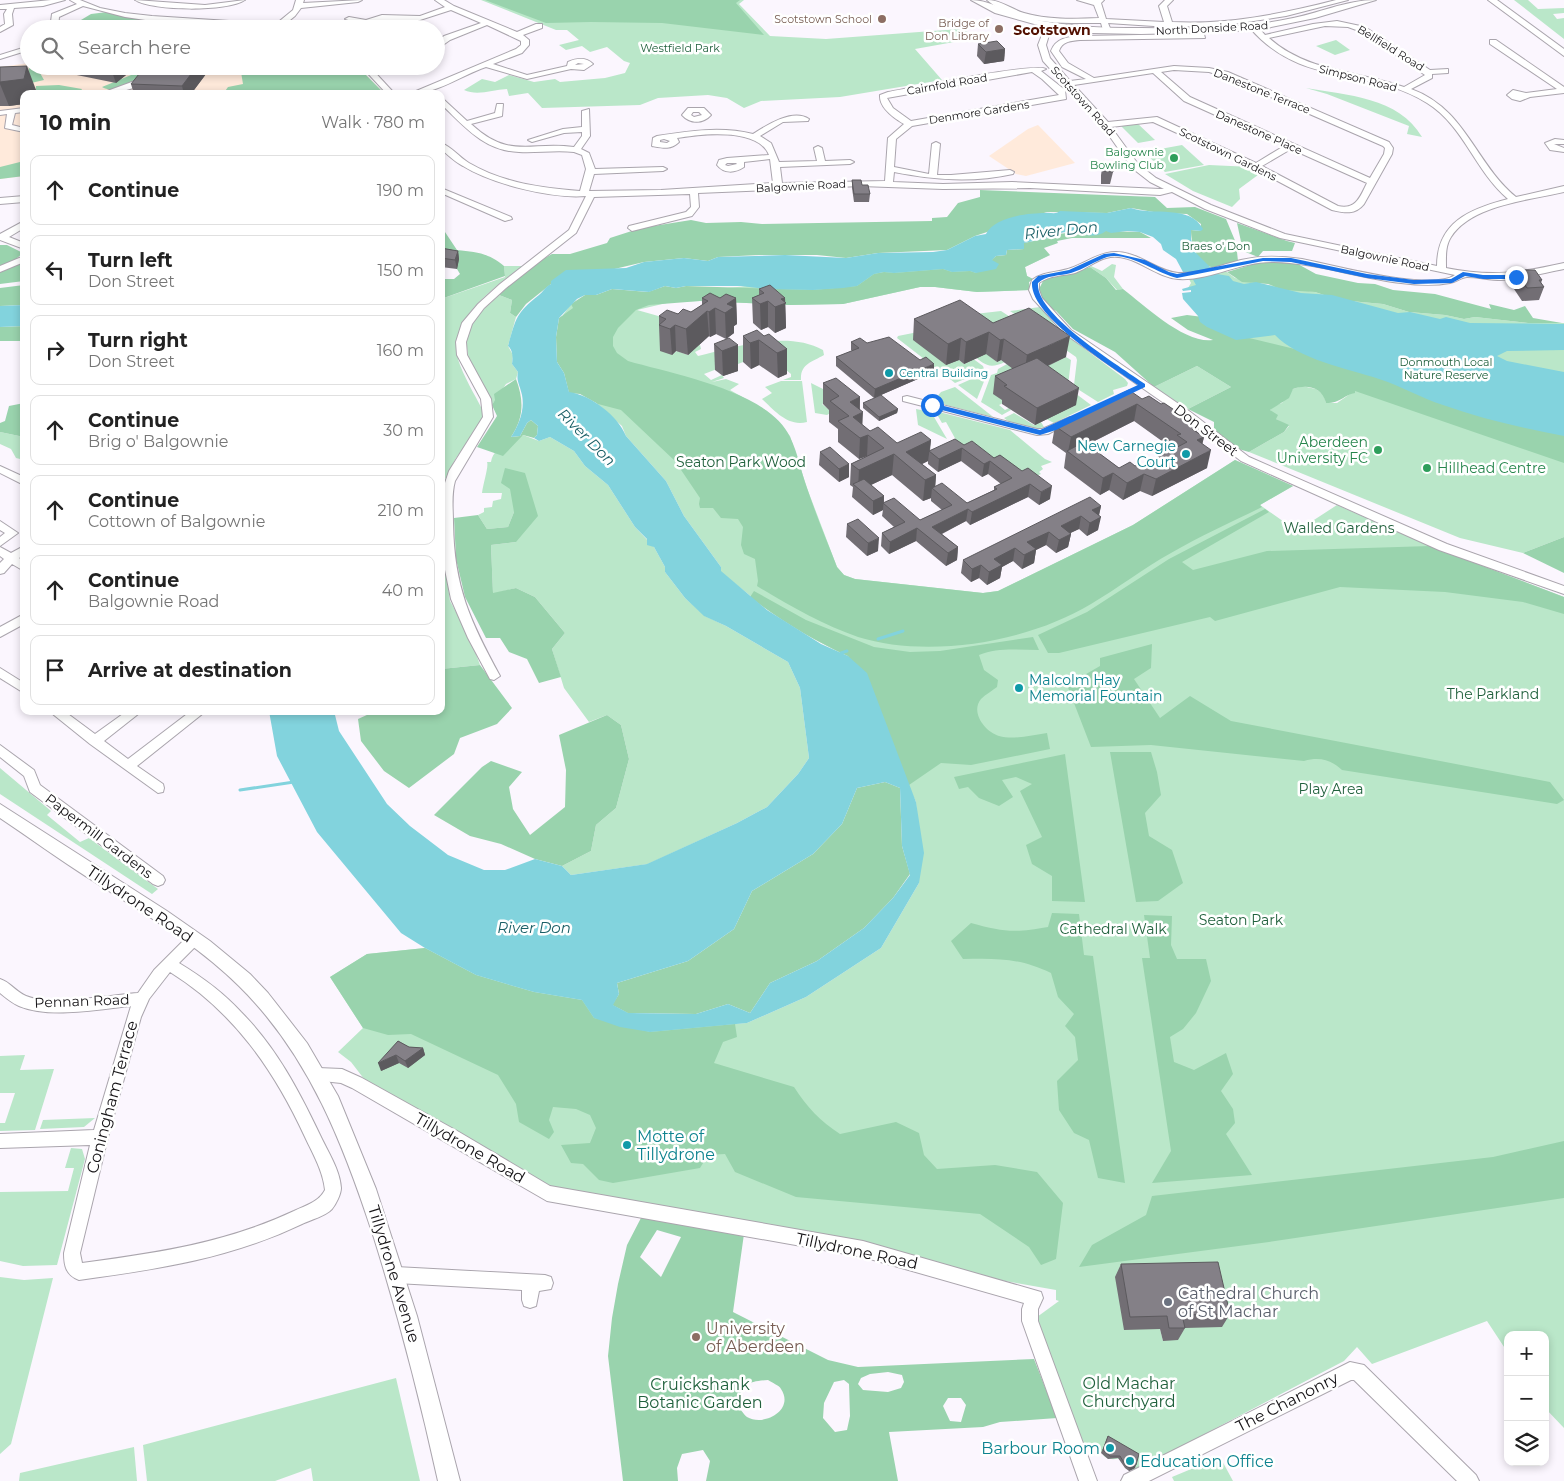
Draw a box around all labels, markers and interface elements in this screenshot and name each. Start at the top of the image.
place label: Scotstown School [774,12,872,26]
marker: Scotstown School [876,13,888,25]
place label: Bridge of Don Library [925,16,990,43]
street label: North Donside Road [1155,18,1269,38]
search box [20,20,445,75]
district label: Scotstown [1013,21,1091,39]
street label: Bellfield Road [1355,22,1427,74]
marker: Bridge of Don Library [993,23,1005,35]
icon: search [38,34,66,62]
text: Search here [78,36,191,59]
park label: Westfield Park [640,41,720,55]
street label: Simpson Road [1317,62,1399,94]
street label: Scotstown Road [1048,63,1118,139]
street label: Danestone Terrace [1212,65,1313,117]
street label: Cairnfold Road [906,70,988,98]
street label: Denmore Gardens [928,97,1031,127]
street label: Danestone Place [1214,107,1305,157]
text: 10 min [40,110,111,135]
text: Walk · 780 m [321,113,425,132]
street label: Scotstown Gardens [1177,124,1280,184]
place label: Balgownie Bowling Club [1090,145,1164,172]
marker: Balgownie Bowling Club [1168,152,1180,164]
icon: ahead [41,176,69,204]
street label: Balgownie Road [756,177,846,195]
text: Continue [88,179,179,202]
text: 190 m [377,181,424,200]
water label: River Don [1023,217,1099,243]
park label: Braes o' Don [1182,239,1250,253]
street label: Balgownie Road [1339,242,1431,274]
text: Turn left [88,249,173,272]
icon: left [41,256,69,284]
text: 150 m [377,261,424,280]
route end [1505,266,1528,289]
text: Don Street [88,272,175,291]
text: Turn right [88,329,188,352]
icon: right [41,336,69,364]
text: 160 m [377,341,424,360]
text: Don Street [88,352,175,371]
park label: Donmouth Local Nature Reserve [1399,355,1493,382]
place label: Central Building [899,366,988,380]
marker: Central Building [883,367,895,379]
route start [921,394,944,417]
street label: Don Street [1170,400,1242,460]
water label: River Don [554,404,620,470]
text: Continue [88,409,179,432]
icon: ahead [41,416,69,444]
text: 30 m [383,421,424,440]
text: Brig o' Balgownie [88,432,228,451]
place label: Aberdeen University FC [1277,433,1368,467]
place label: New Carnegie Court [1077,437,1176,471]
marker: Aberdeen University FC [1372,444,1384,456]
marker: New Carnegie Court [1180,448,1192,460]
park label: Seaton Park Wood [676,453,806,471]
place label: Hillhead Centre [1437,459,1546,477]
marker: Hillhead Centre [1421,462,1433,474]
text: Continue [88,489,179,512]
icon: ahead [41,496,69,524]
text: 210 m [377,501,424,520]
text: Cottown of Balgownie [88,512,265,531]
park label: Walled Gardens [1284,519,1395,537]
text: Continue [88,569,179,592]
icon: ahead [41,576,69,604]
text: 40 m [382,581,424,600]
text: Balgownie Road [88,592,219,611]
icon: arrive [41,656,69,684]
text: Arrive at destination [88,659,292,682]
place label: Malcolm Hay Memorial Fountain [1029,671,1163,705]
marker: Malcolm Hay Memorial Fountain [1013,682,1025,694]
park label: The Parkland [1447,685,1539,703]
park label: Play Area [1298,780,1364,798]
street label: Papermill Gardens [42,790,157,882]
street label: Tillydrone Road [83,861,197,947]
park label: Seaton Park [1199,911,1284,929]
water label: River Don [497,918,571,937]
park label: Cathedral Walk [1059,920,1167,938]
street label: Pennan Road [34,990,130,1012]
street label: Coningham Terrace [82,1019,142,1175]
street label: Tillydrone Road [412,1109,528,1187]
place label: Motte of Tillydrone [637,1127,715,1164]
marker: Motte of Tillydrone [621,1139,633,1151]
street label: Tillydrone Avenue [364,1203,424,1345]
street label: Tillydrone Road [794,1229,920,1273]
place label: Cathedral Church of St Machar [1178,1284,1319,1321]
marker: Cathedral Church of St Machar [1162,1296,1174,1308]
place label: University of Aberdeen [706,1319,805,1356]
marker: University of Aberdeen [690,1331,702,1343]
map controls [1504,1331,1549,1466]
button: + [1504,1331,1549,1376]
street label: The Chanonry [1233,1368,1342,1436]
park label: Old Machar Churchyard [1082,1374,1176,1411]
park label: Cruickshank Botanic Garden [637,1375,763,1412]
button: − [1504,1376,1549,1421]
button: layers [1504,1421,1549,1466]
place label: Barbour Room [981,1439,1100,1458]
marker: Barbour Room [1104,1442,1116,1454]
place label: Education Office [1140,1452,1274,1471]
marker: Education Office [1124,1455,1136,1467]

